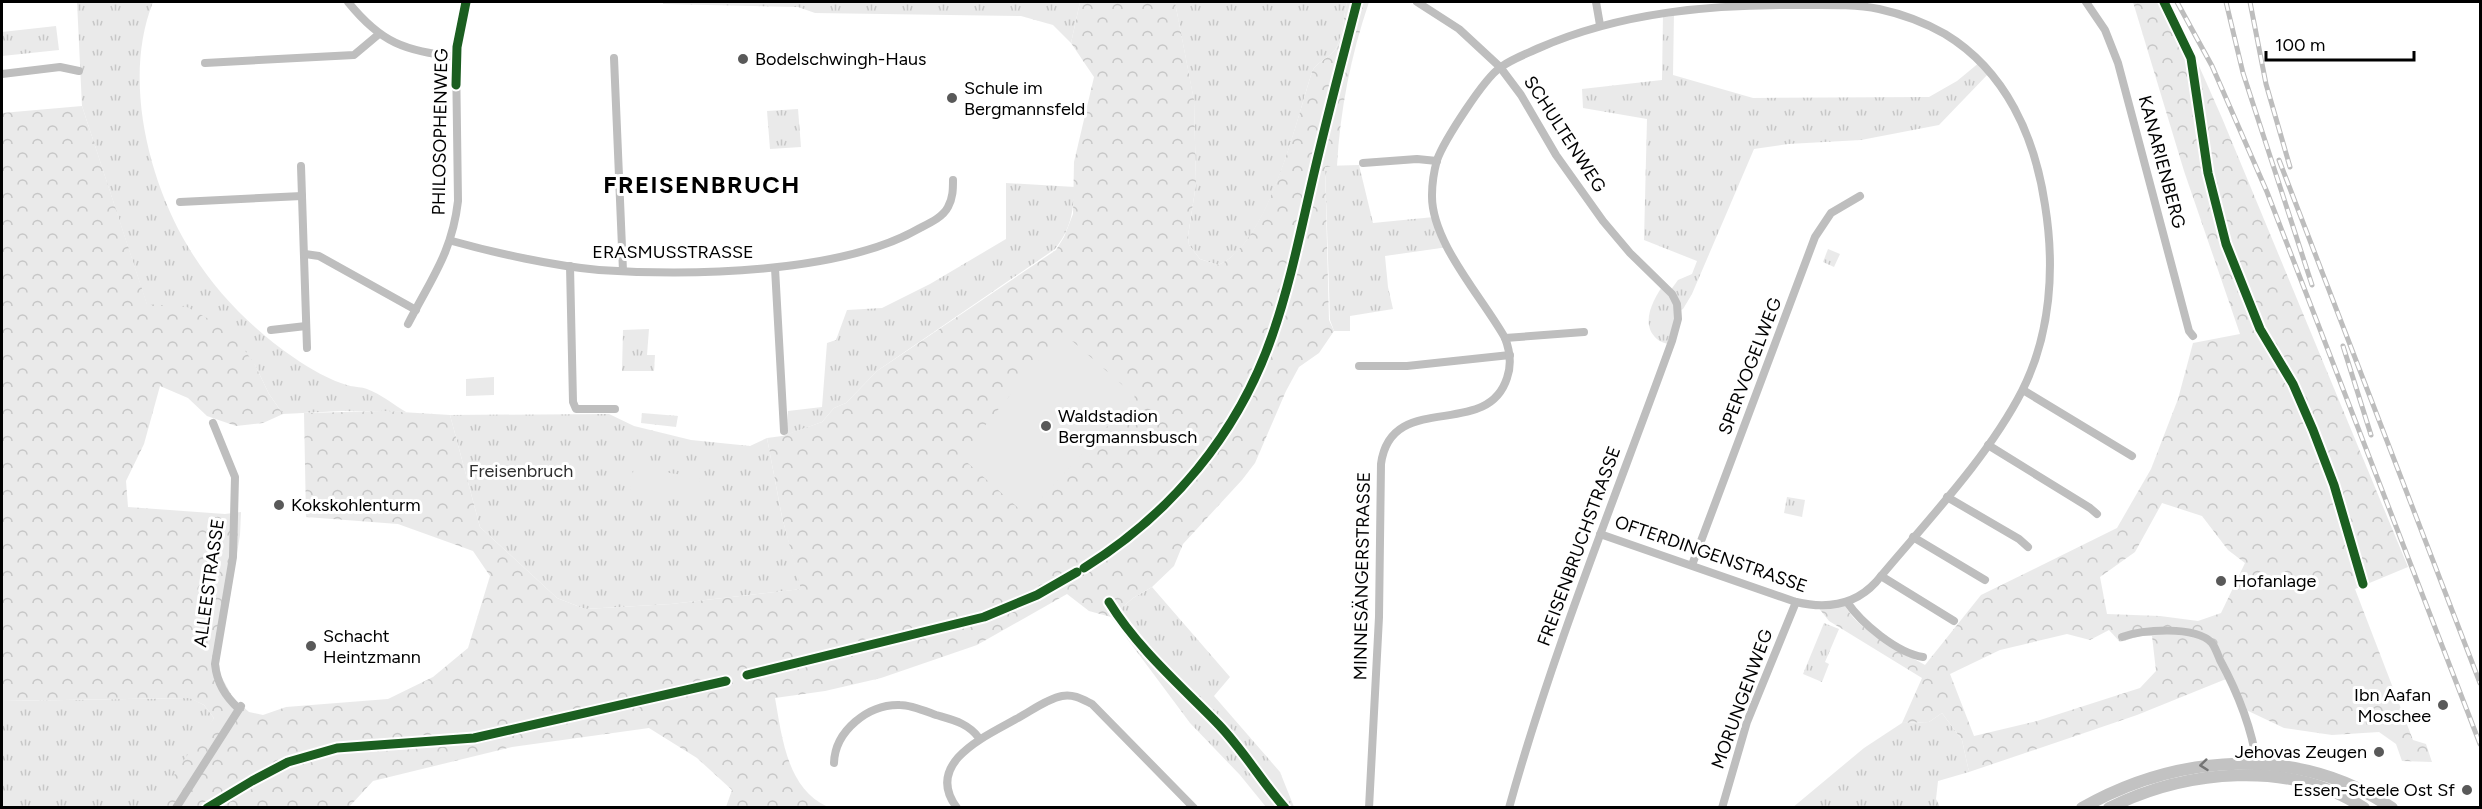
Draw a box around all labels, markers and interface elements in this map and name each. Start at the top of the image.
scale bar [2266,24,2414,62]
text: 100 m [2275,34,2325,56]
street label: PHILOSOPHENWEG [428,48,452,216]
place label: Bodelschwingh-Haus [755,48,926,70]
marker: Bodelschwingh-Haus [736,52,750,66]
street label: SCHULTENWEG [1519,72,1611,197]
place label: Schule im Bergmannsfeld [964,77,1085,120]
marker: Schule im Bergmannsfeld [945,91,959,105]
street label: KANARIENBERG [2134,93,2190,231]
district label: FREISENBRUCH [603,170,801,199]
street label: ERASMUSSTRASSE [592,241,754,263]
street label: SPERVOGELWEG [1714,294,1786,438]
place label: Waldstadion Bergmannsbusch [1058,405,1197,448]
marker: Waldstadion Bergmannsbusch [1039,419,1053,433]
street label: FREISENBRUCHSTRASSE [1533,443,1625,649]
park label: Freisenbruch [469,460,573,482]
street label: MINNESÄNGERSTRASSE [1349,472,1375,680]
place label: Kokskohlenturm [291,494,421,516]
marker: Kokskohlenturm [272,498,286,512]
street label: OFTERDINGENSTRASSE [1612,511,1810,597]
street label: ALLEESTRASSE [189,517,229,649]
place label: Hofanlage [2233,570,2316,592]
marker: Hofanlage [2214,574,2228,588]
place label: Schacht Heintzmann [323,625,421,668]
street label: MORUNGENWEG [1707,626,1778,772]
marker: Schacht Heintzmann [304,639,318,653]
place label: Ibn Aafan Moschee [2354,684,2431,727]
marker: Ibn Aafan Moschee [2436,698,2450,712]
place label: Jehovas Zeugen [2235,741,2367,763]
marker: Jehovas Zeugen [2372,745,2386,759]
one-way arrow [2200,758,2209,771]
place label: Essen-Steele Ost Sf [2293,779,2455,801]
marker: Essen-Steele Ost Sf [2460,783,2474,797]

